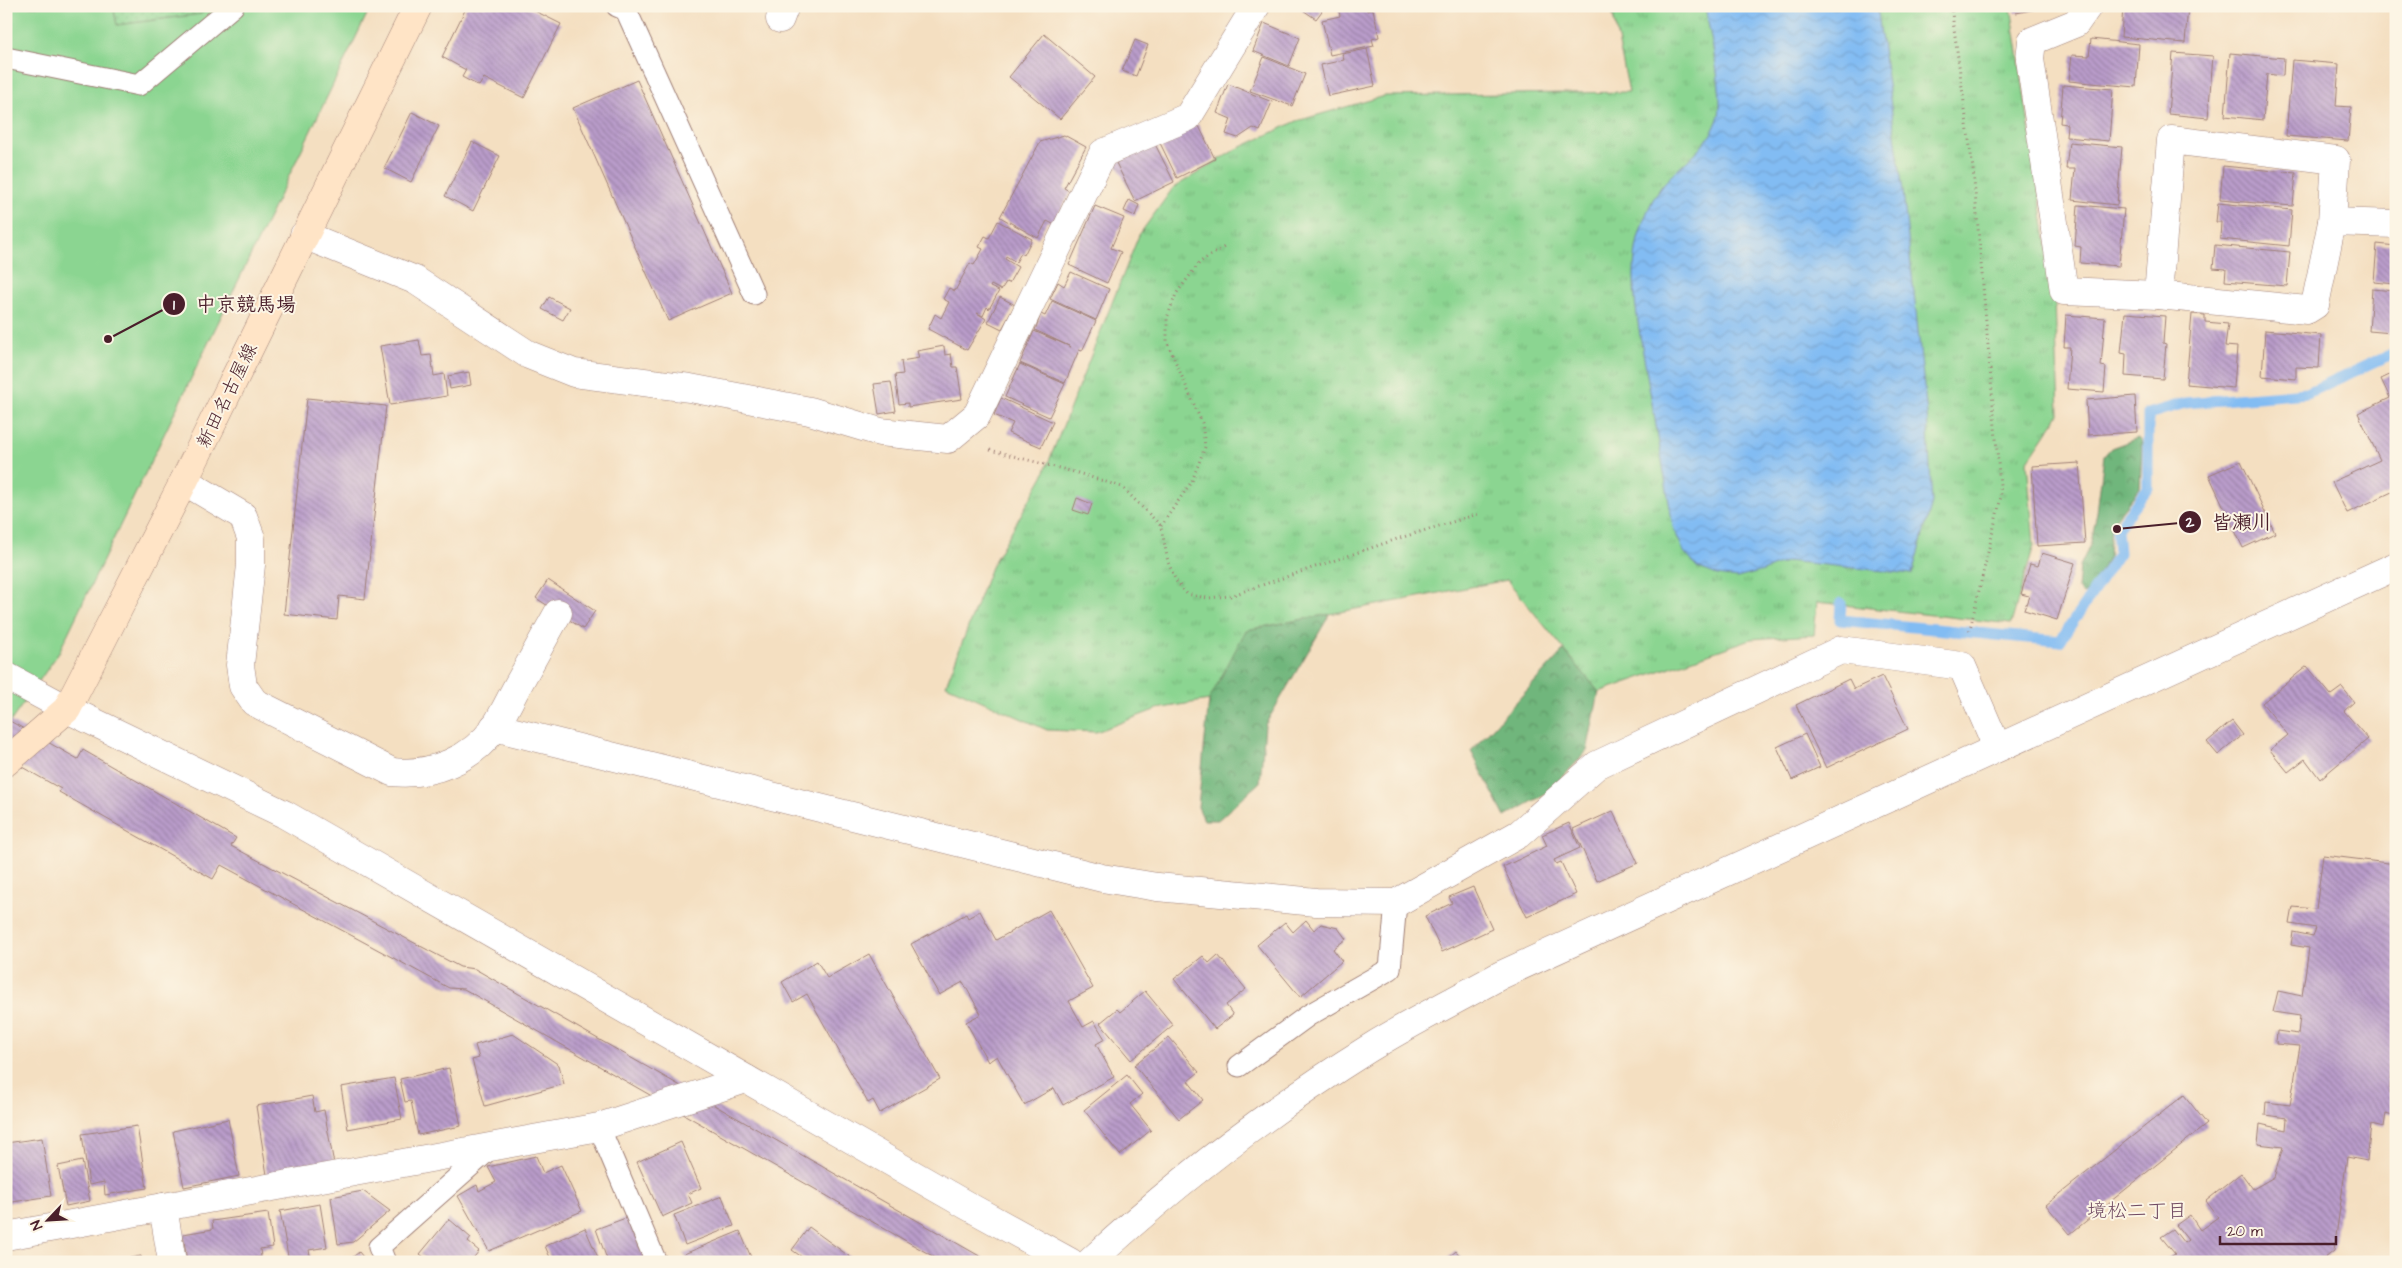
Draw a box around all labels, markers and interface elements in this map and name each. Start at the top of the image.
callout: 中京競馬場 [161,287,306,322]
text: 中京競馬場 [196,291,296,319]
text: 1 [173,295,175,316]
street label: 新田名古屋線 [190,339,264,453]
callout: 皆瀬川 [2177,505,2282,540]
text: 皆瀬川 [2212,509,2272,537]
text: 2 [2185,512,2195,533]
north arrow [22,1196,72,1246]
district label: 境松二丁目 [2087,1197,2187,1225]
scale bar [2220,1213,2336,1245]
text: N [26,1217,48,1233]
text: 20 m [2227,1221,2263,1242]

